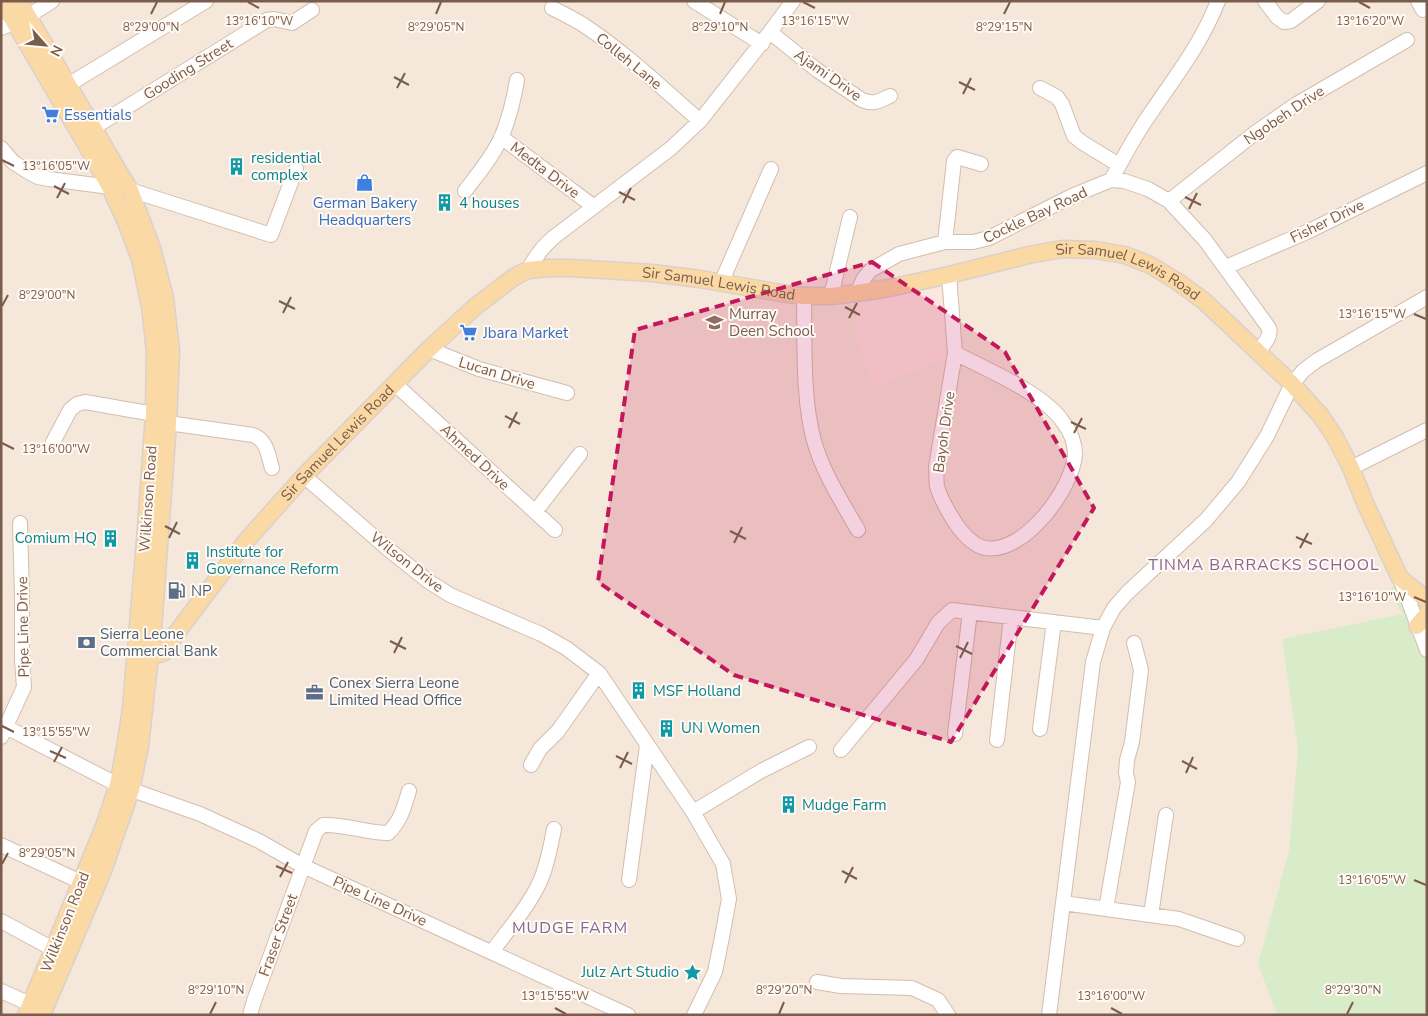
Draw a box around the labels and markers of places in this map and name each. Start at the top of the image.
supermarket icon: Essentials [40,105,60,125]
place label: Essentials [64,105,132,125]
place label: residential complex [251,148,322,185]
building icon: residential complex [227,157,247,177]
shop icon: German Bakery Headquarters [355,172,375,192]
place label: German Bakery Headquarters [313,193,417,230]
building icon: 4 houses [435,193,455,213]
place label: 4 houses [459,193,520,213]
place label: Murray Deen School [729,304,815,341]
school or university icon: Murray Deen School [705,313,725,333]
supermarket icon: Jbara Market [459,323,479,343]
place label: Jbara Market [482,323,569,343]
place label: Comium HQ [15,528,97,548]
building icon: Comium HQ [101,528,121,548]
place label: Institute for Governance Reform [206,542,339,579]
building icon: Institute for Governance Reform [182,551,202,571]
fuel station icon: NP [167,581,187,601]
place label: NP [191,581,212,601]
place label: Sierra Leone Commercial Bank [100,624,218,661]
bank icon: Sierra Leone Commercial Bank [76,633,96,653]
place label: Conex Sierra Leone Limited Head Office [329,673,462,710]
building icon: MSF Holland [629,681,649,701]
place label: MSF Holland [653,681,741,701]
office icon: Conex Sierra Leone Limited Head Office [305,682,325,702]
building icon: UN Women [657,718,677,738]
place label: UN Women [681,718,760,738]
building icon: Mudge Farm [778,795,798,815]
place label: Mudge Farm [802,795,887,815]
place label: Julz Art Studio [580,962,679,982]
place icon: Julz Art Studio [683,962,703,982]

